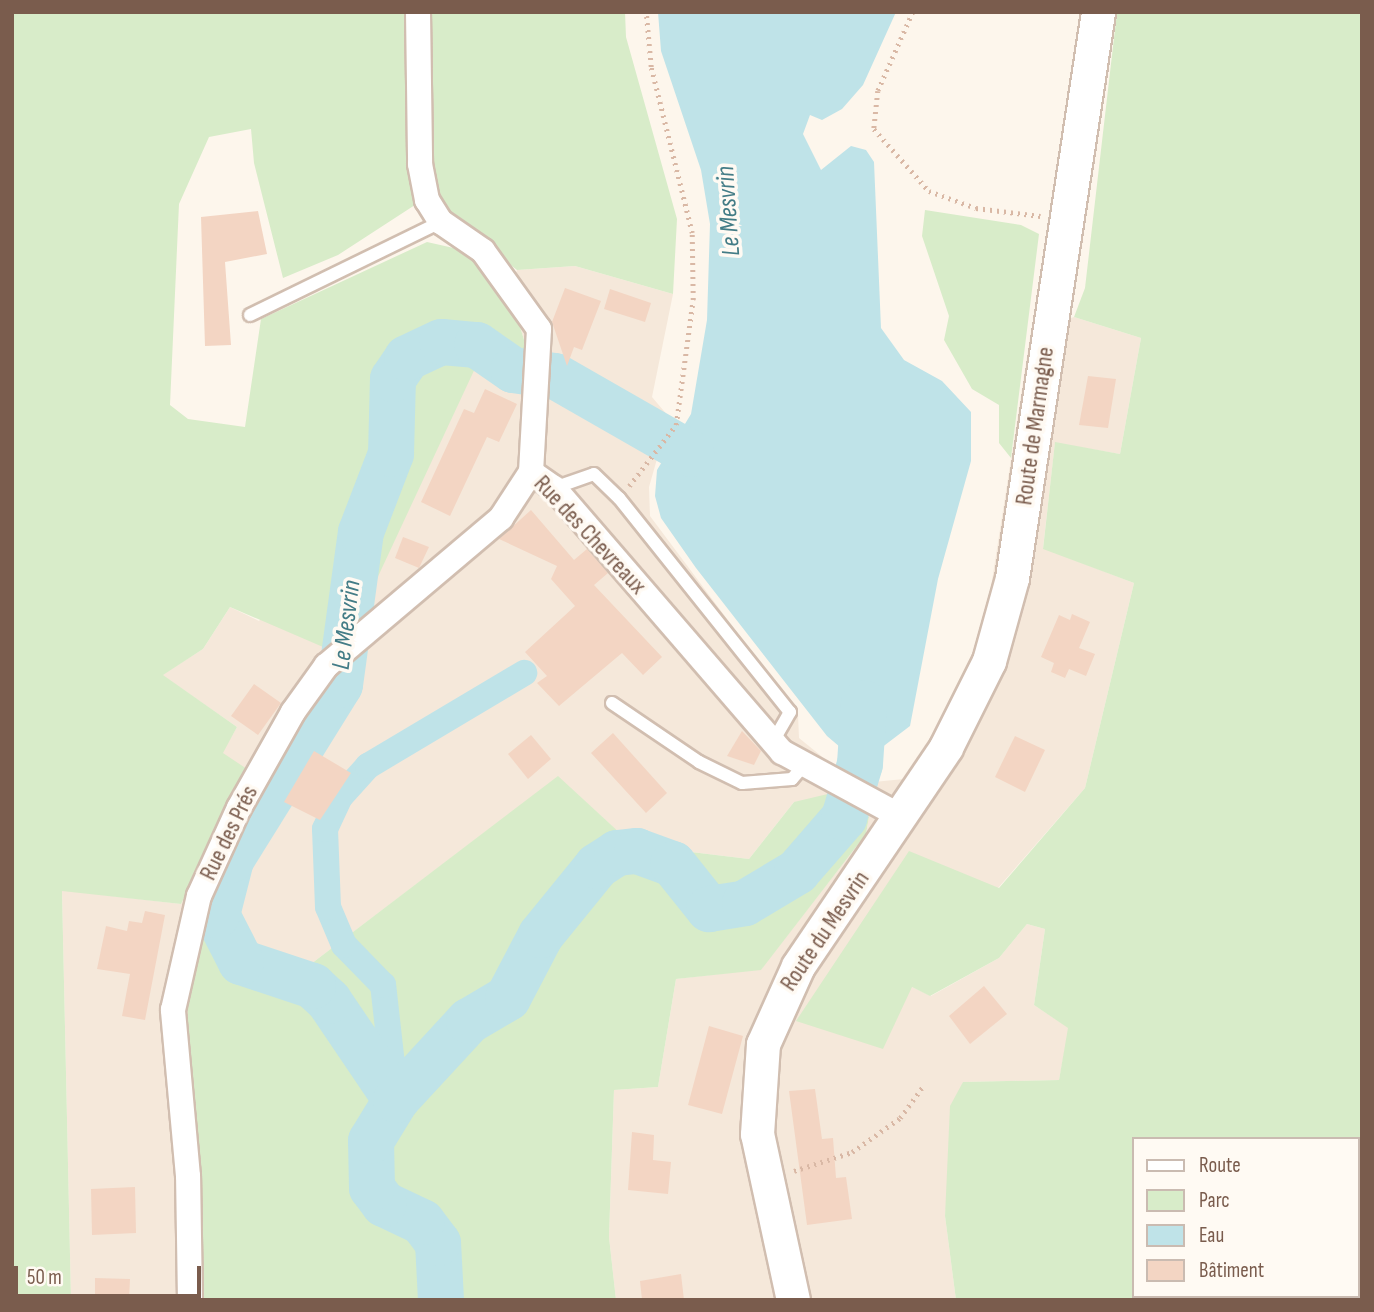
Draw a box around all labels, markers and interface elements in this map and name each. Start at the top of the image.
water label: Le Mesvrin [710,165,748,257]
street label: Route de Marmagne [1010,345,1060,507]
street label: Rue des Chevreaux [528,470,652,600]
water label: Le Mesvrin [326,578,368,672]
street label: Rue des Prés [194,781,264,885]
street label: Route du Mesvrin [774,865,876,997]
legend [1132,1137,1360,1298]
text: Route [1199,1153,1241,1178]
text: Parc [1199,1188,1230,1213]
text: Eau [1199,1223,1224,1248]
scale bar [18,1252,205,1296]
text: Bâtiment [1199,1258,1264,1283]
text: 50 m [27,1265,62,1290]

